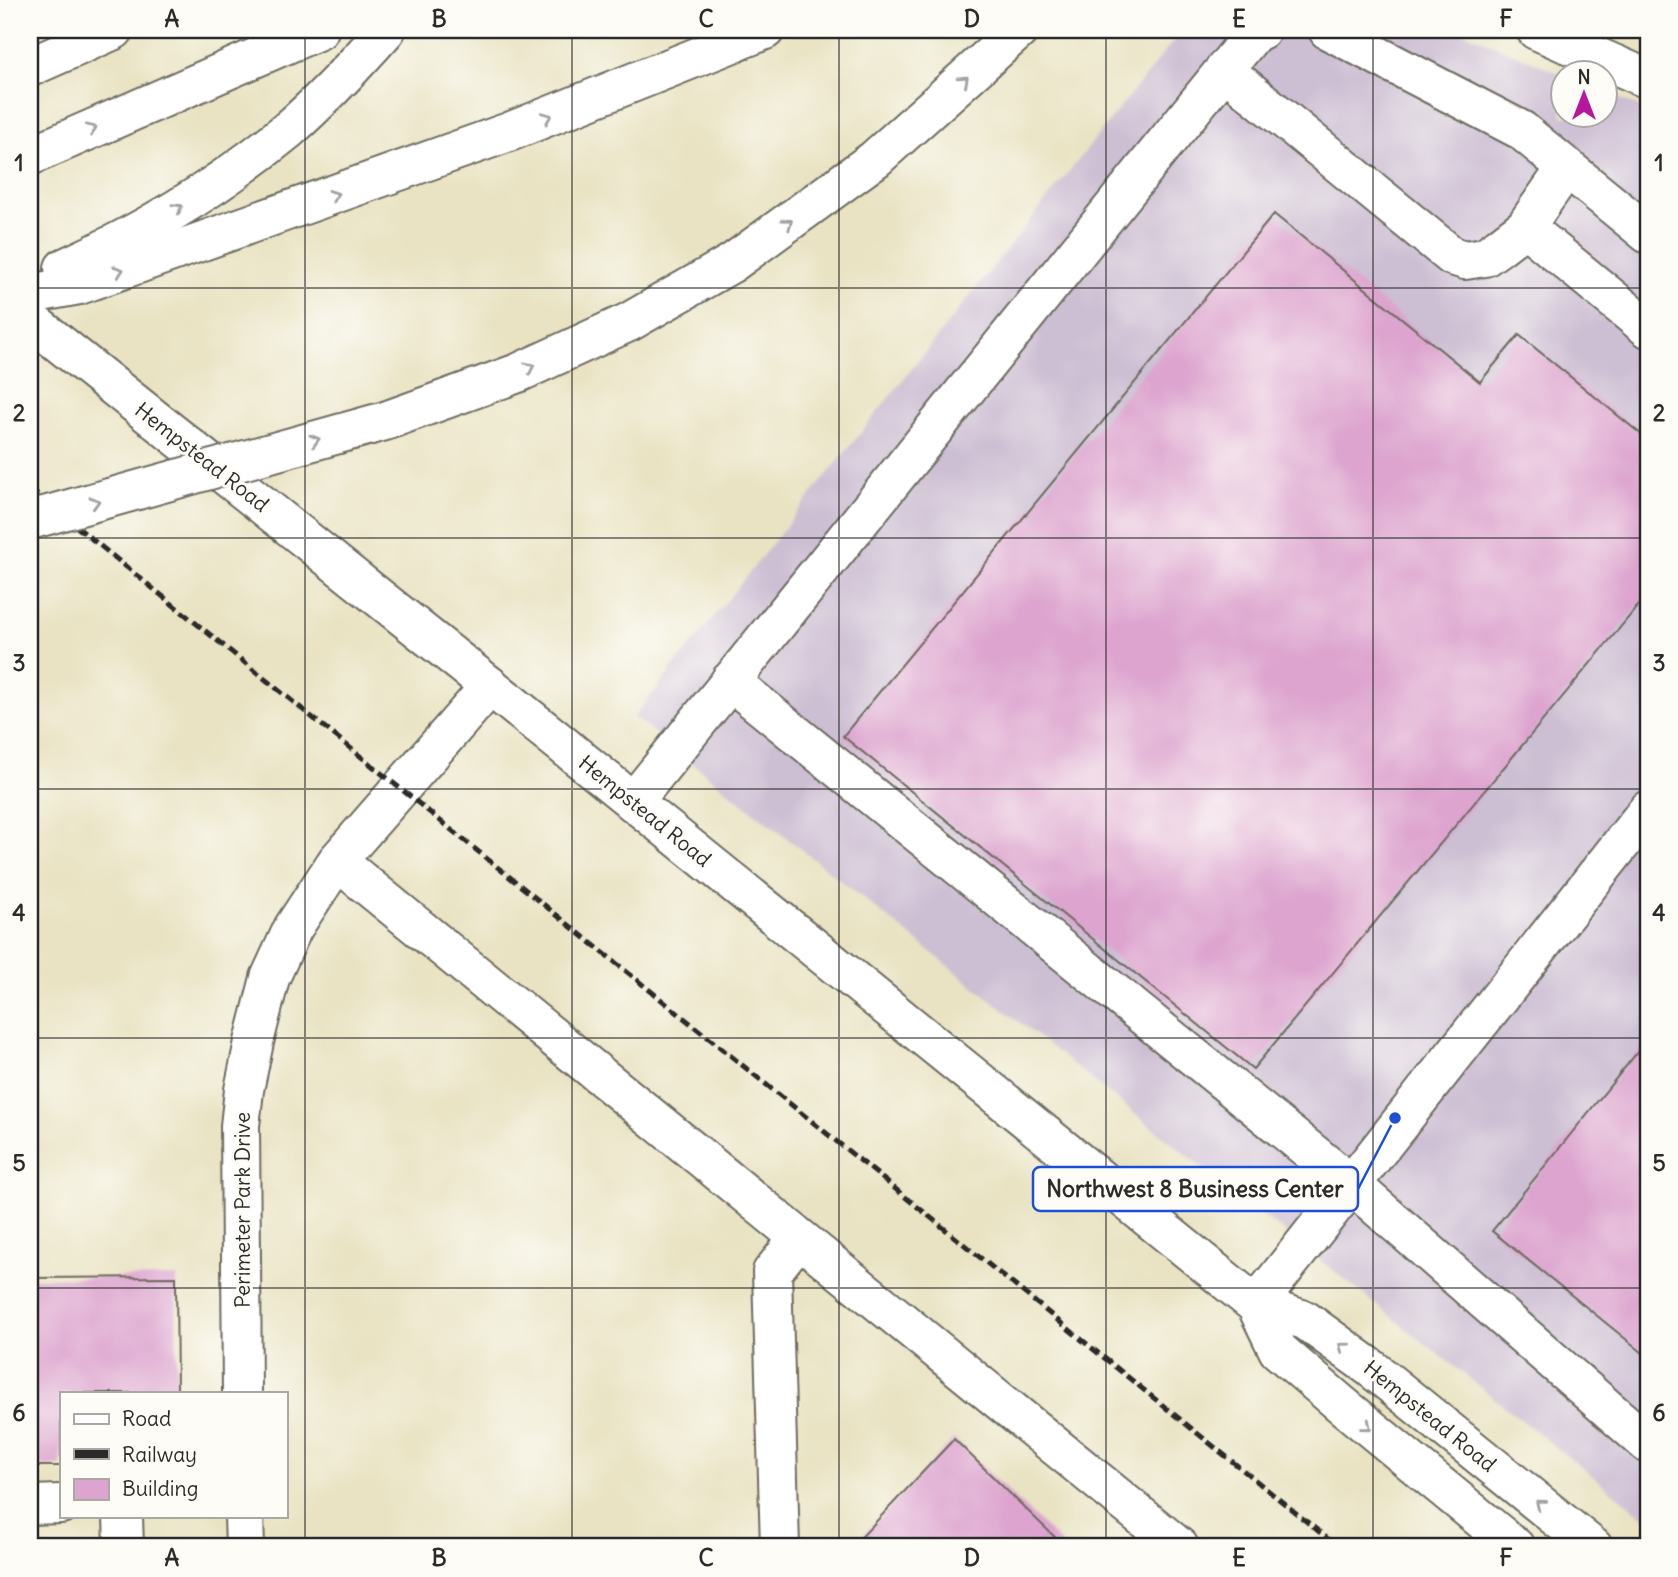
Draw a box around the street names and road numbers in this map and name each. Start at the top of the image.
street label: Hempstead Road [130,396,274,518]
street label: Hempstead Road [573,749,717,873]
street label: Perimeter Park Drive [229,1112,256,1308]
street label: Hempstead Road [1358,1354,1502,1478]

